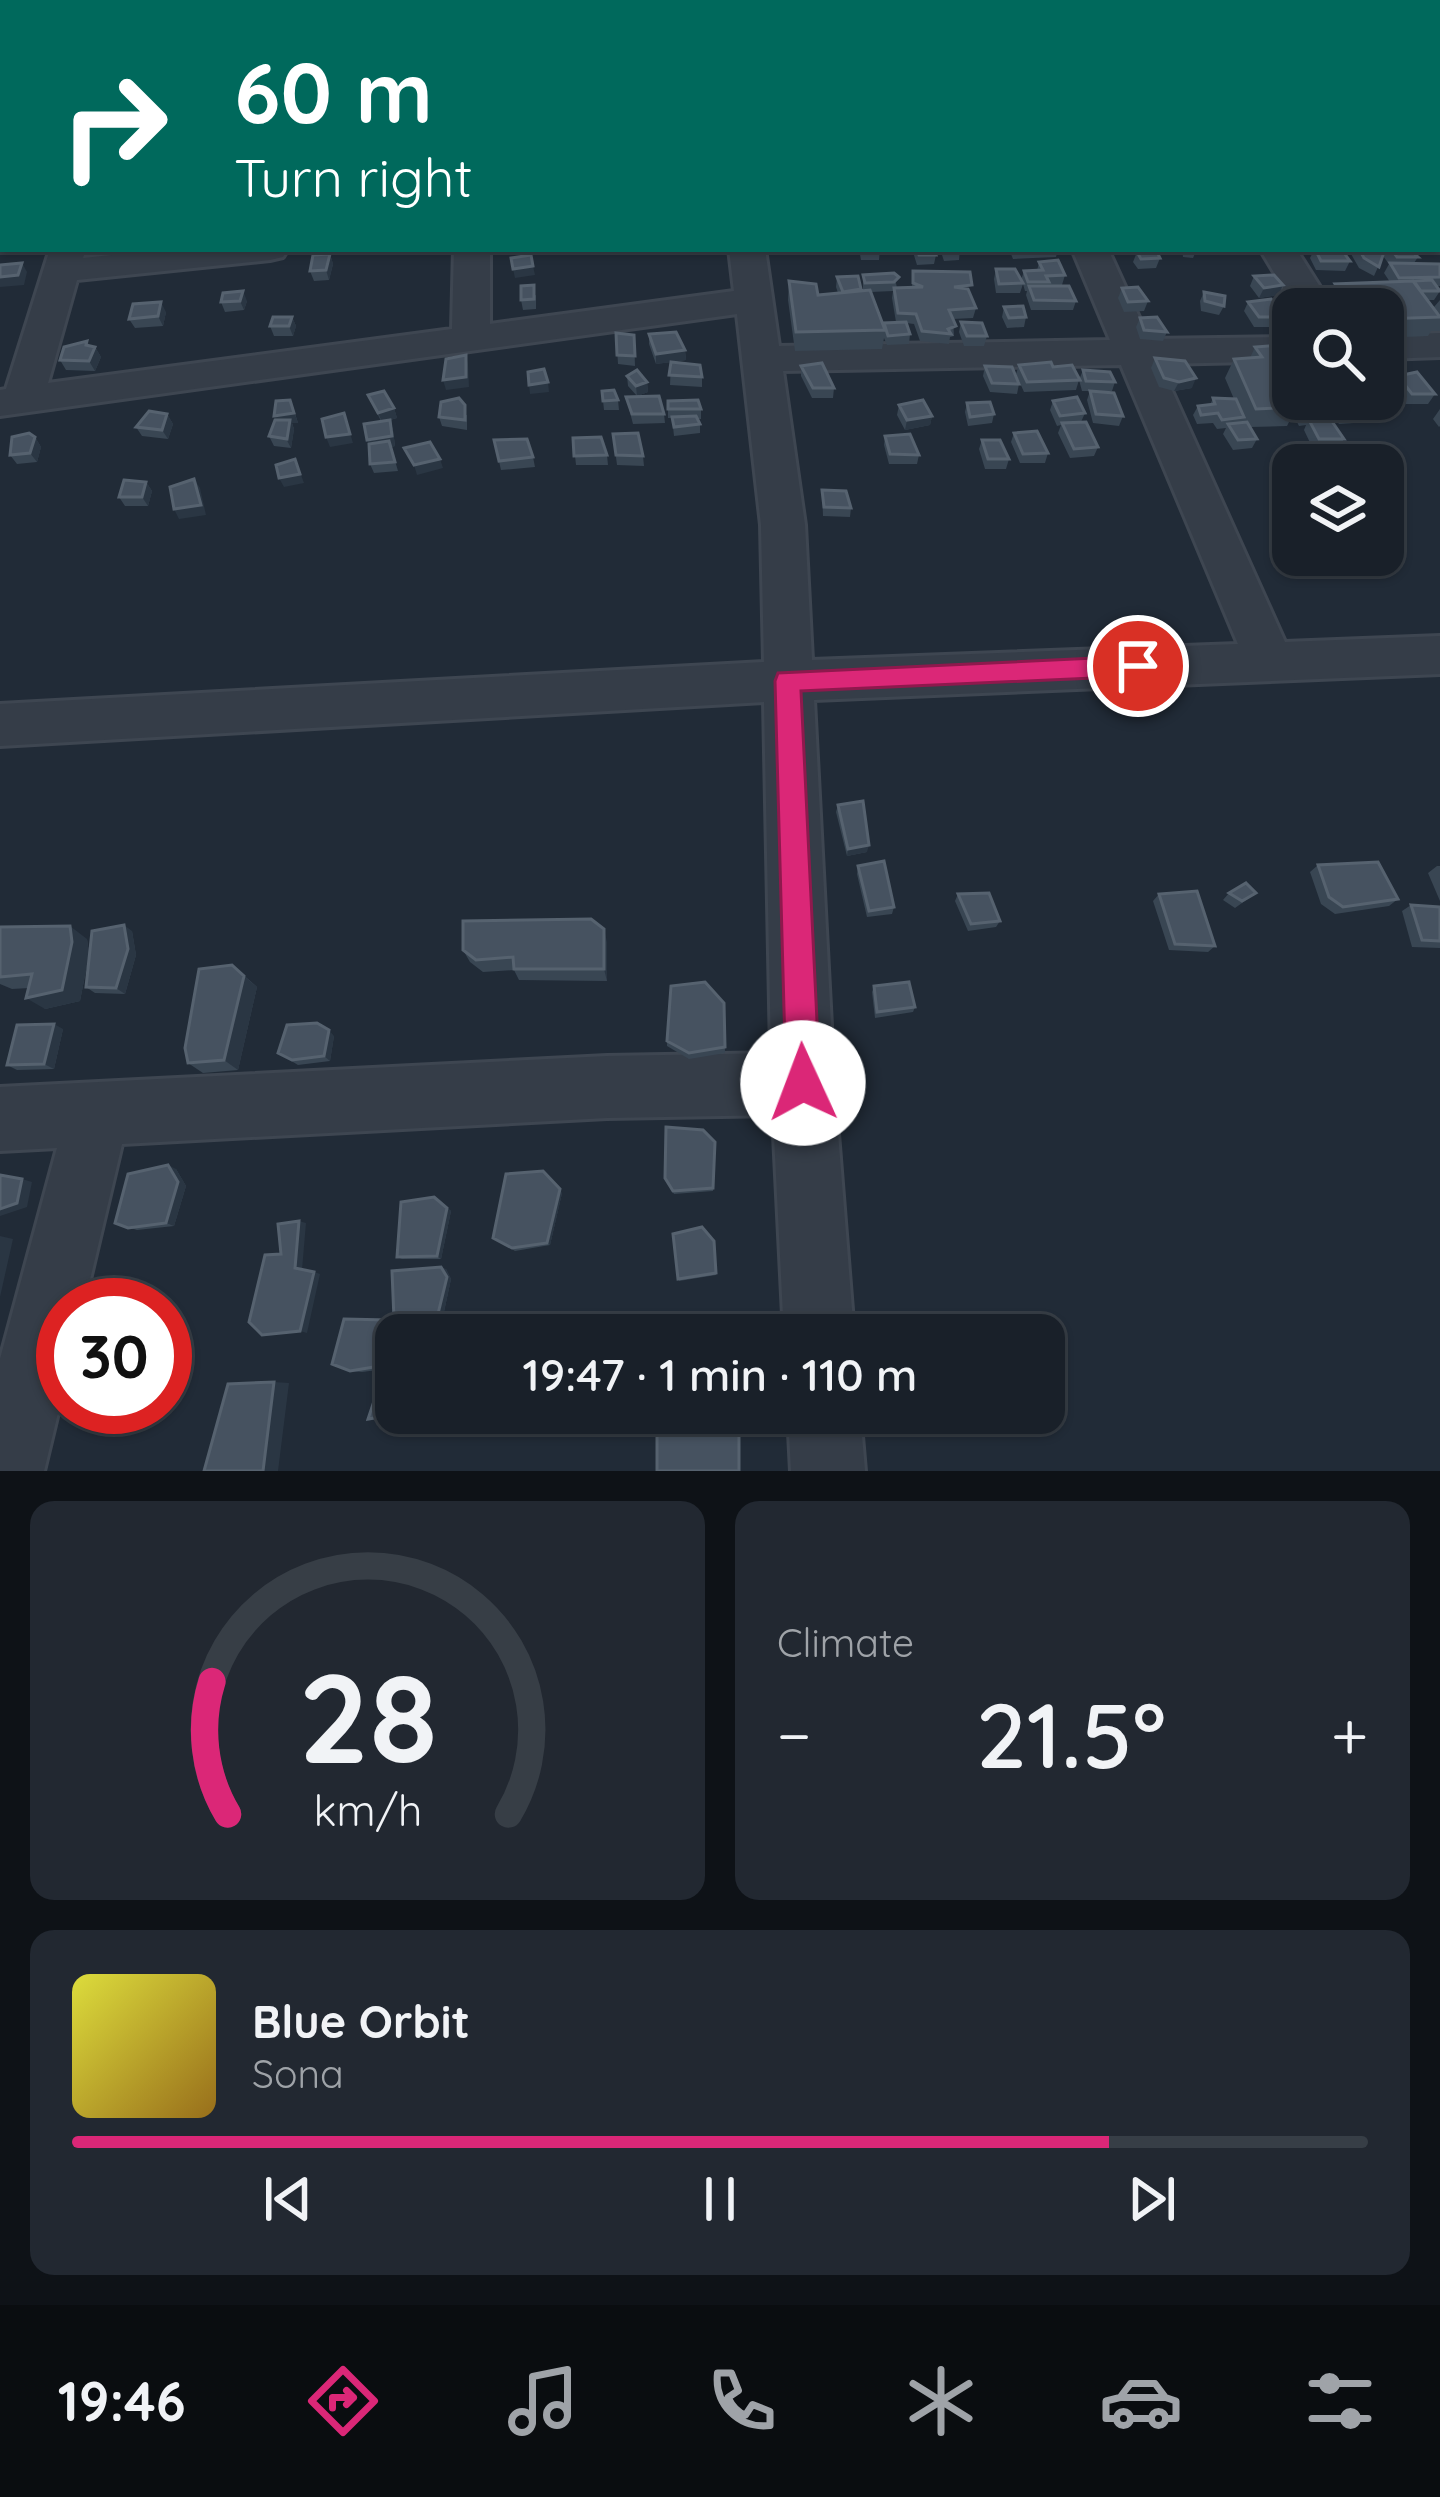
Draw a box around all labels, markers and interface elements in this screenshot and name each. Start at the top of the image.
text: 60 m [234,39,433,144]
icon: right [36,48,192,204]
text: Turn right [234,143,473,211]
map controls [1272,288,1404,576]
button: search [1272,288,1404,420]
button: layers [1272,444,1404,576]
pin [1087,615,1189,717]
icon: arrive [1105,633,1171,699]
position arrow [740,1020,866,1146]
speed limit sign: 30 [36,1278,192,1434]
text: 19:47 · 1 min · 110 m [523,1346,917,1402]
text: Climate [777,1618,914,1667]
text: 28 [298,1638,437,1794]
text: 21.5° [976,1678,1166,1791]
text: − [777,1693,811,1776]
text: + [1331,1693,1368,1776]
text: km/h [313,1782,422,1836]
text: Blue Orbit [252,1993,470,2049]
text: Sona [252,2049,344,2098]
icon: previous [255,2166,321,2232]
icon: pause [687,2166,753,2232]
icon: next [1119,2166,1185,2232]
icon: directions [301,2359,385,2443]
icon: music [501,2359,585,2443]
icon: phone [700,2359,784,2443]
icon: climate [899,2359,983,2443]
icon: car [1099,2359,1183,2443]
icon: filters [1298,2359,1382,2443]
text: 19:46 [58,2367,186,2435]

